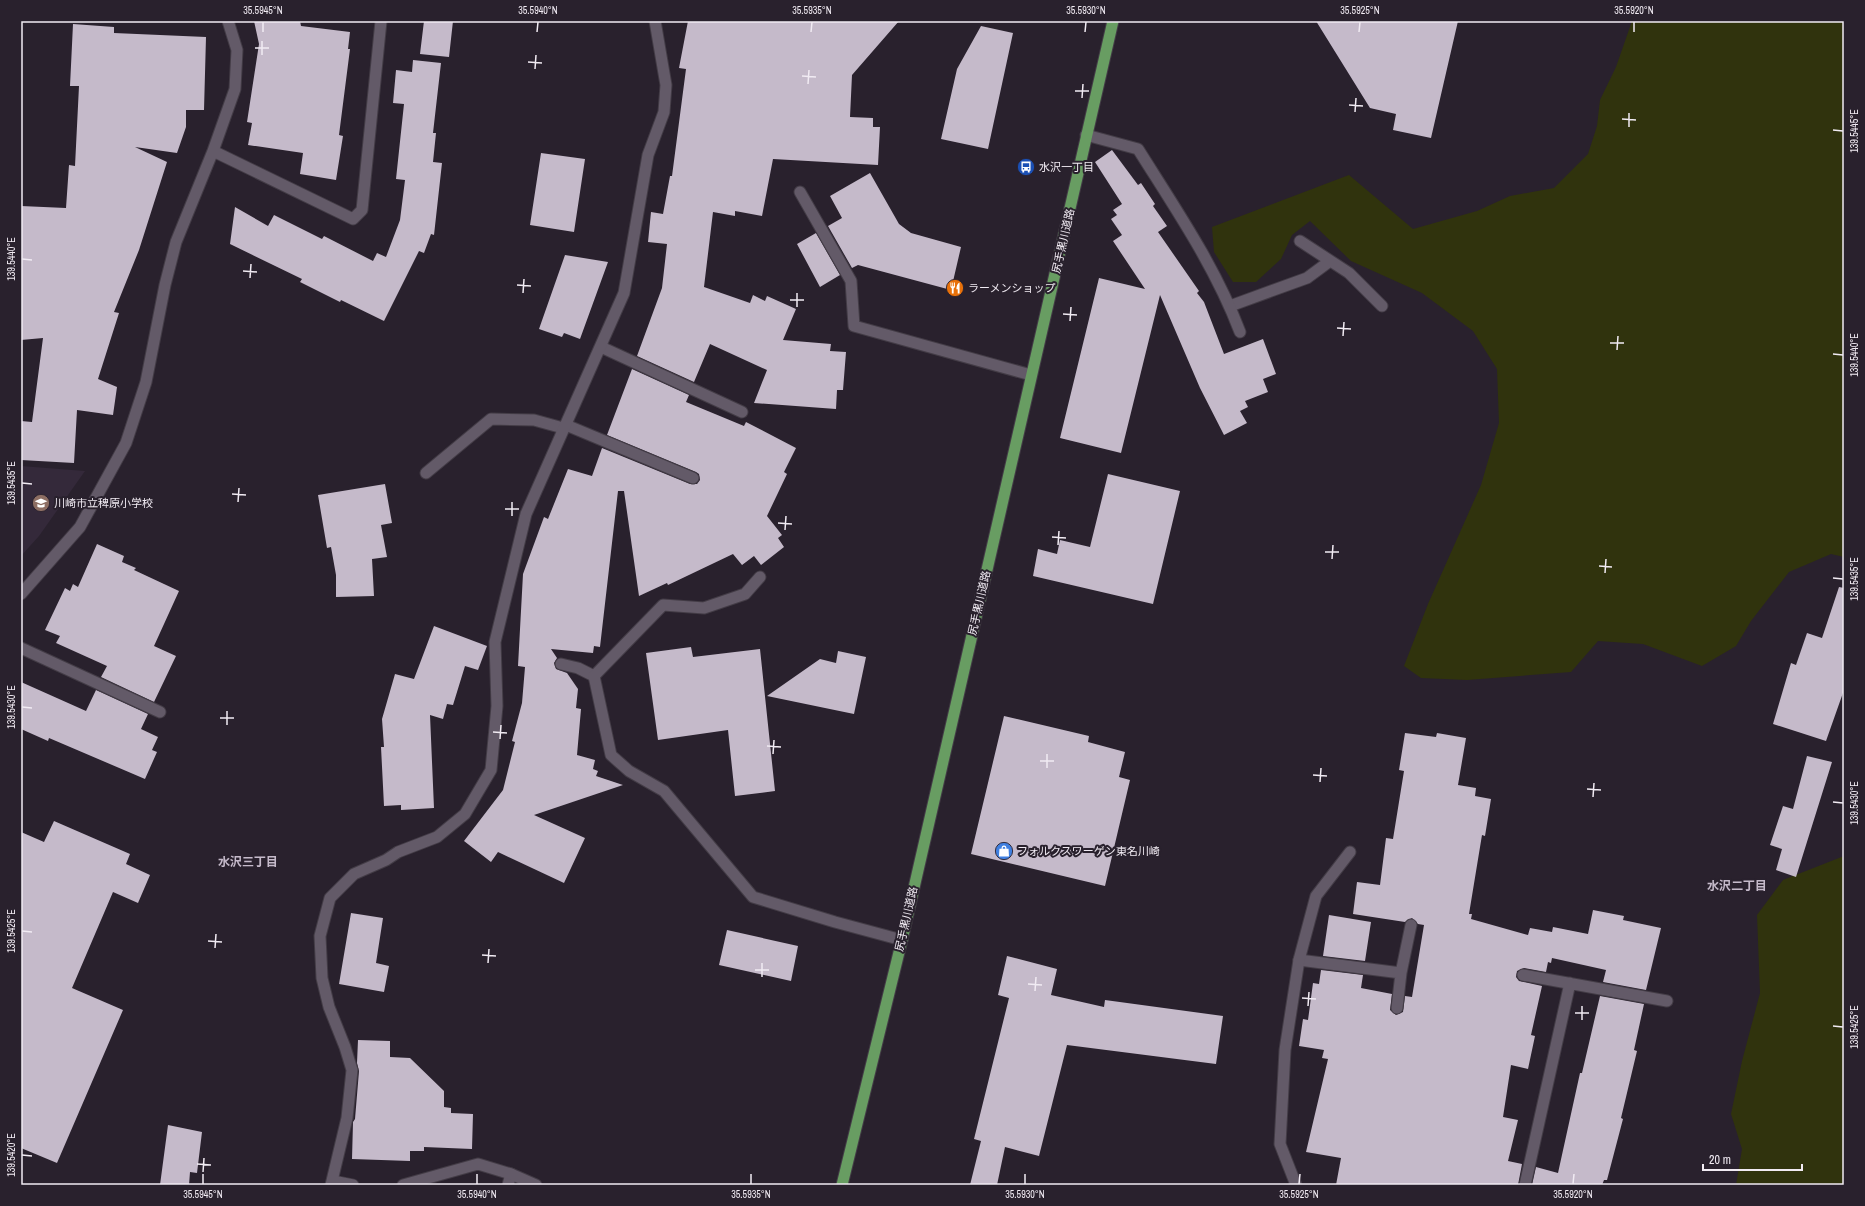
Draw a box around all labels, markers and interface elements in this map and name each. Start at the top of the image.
text: 35.5945°N [243,4,283,17]
text: 35.5940°N [518,4,558,17]
text: 35.5935°N [792,4,832,17]
text: 35.5930°N [1066,4,1106,17]
text: 35.5925°N [1340,4,1380,17]
text: 35.5920°N [1614,4,1654,17]
text: 139.5445°E [1848,109,1861,153]
bus stop icon: 水沢一丁目 [1016,157,1036,177]
place label: 水沢一丁目 [1039,160,1094,174]
street label: 尻手黒川道路 [1049,207,1077,275]
text: 139.5440°E [5,237,18,281]
restaurant icon: ラーメンショップ [945,278,965,298]
place label: ラーメンショップ [968,281,1056,295]
text: 139.5440°E [1848,333,1861,377]
text: 139.5435°E [5,461,18,505]
school or university icon: 川崎市立稗原小学校 [31,493,51,513]
place label: 川崎市立稗原小学校 [54,496,153,510]
text: 139.5435°E [1848,557,1861,601]
street label: 尻手黒川道路 [965,569,993,637]
text: 139.5430°E [5,685,18,729]
text: 139.5430°E [1848,781,1861,825]
shop icon: フォルクスワーゲン東名川崎 [994,841,1014,861]
place label: フォルクスワーゲン東名川崎 [1017,844,1160,858]
district label: 水沢三丁目 [218,854,278,870]
district label: 水沢二丁目 [1707,878,1767,894]
street label: 尻手黒川道路 [892,885,920,953]
text: 139.5425°E [5,909,18,953]
text: 139.5425°E [1848,1005,1861,1049]
text: 139.5420°E [5,1133,18,1177]
scale bar [1703,1146,1802,1172]
text: 20 m [1709,1152,1731,1168]
text: 35.5945°N [183,1188,223,1201]
text: 35.5940°N [457,1188,497,1201]
text: 35.5935°N [731,1188,771,1201]
text: 35.5930°N [1005,1188,1045,1201]
text: 35.5925°N [1279,1188,1319,1201]
text: 35.5920°N [1553,1188,1593,1201]

